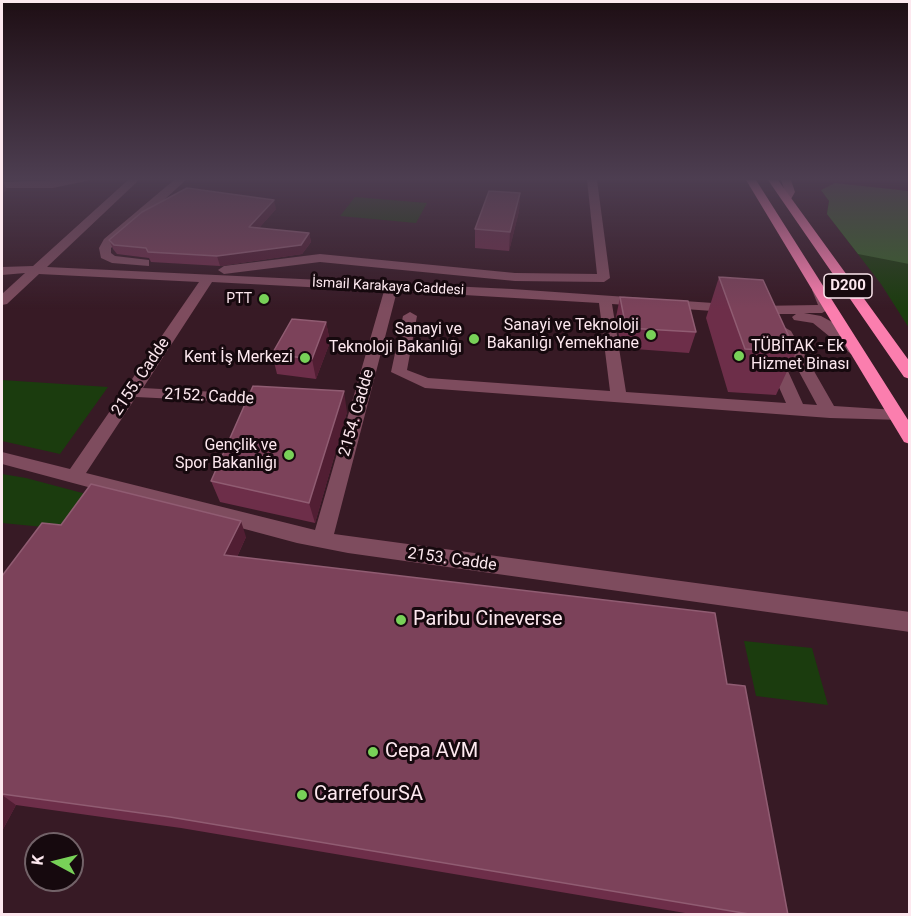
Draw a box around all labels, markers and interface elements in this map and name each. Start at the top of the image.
road number: D200 [824,274,872,298]
street label: İsmail Karakaya Caddesi [311,275,465,299]
place label: PTT [226,291,252,307]
marker: PTT [257,292,271,306]
place label: Sanayi ve Teknoloji Bakanlığı Yemekhane [487,316,639,354]
place label: Sanayi ve Teknoloji Bakanlığı [329,320,462,358]
marker: Sanayi ve Teknoloji Bakanlığı Yemekhane [644,328,658,342]
marker: Sanayi ve Teknoloji Bakanlığı [467,332,481,346]
street label: 2155. Cadde [108,334,174,420]
place label: TÜBİTAK - Ek Hizmet Binası [751,337,850,375]
place label: Kent İş Merkezi [184,348,293,368]
marker: TÜBİTAK - Ek Hizmet Binası [732,349,746,363]
marker: Kent İş Merkezi [298,351,312,365]
street label: 2154. Cadde [335,367,379,459]
street label: 2152. Cadde [164,385,254,409]
place label: Gençlik ve Spor Bakanlığı [175,436,277,474]
marker: Gençlik ve Spor Bakanlığı [282,448,296,462]
street label: 2153. Cadde [406,544,498,576]
place label: Paribu Cineverse [413,608,563,632]
marker: Paribu Cineverse [394,613,408,627]
place label: Cepa AVM [385,740,478,764]
marker: Cepa AVM [366,745,380,759]
place label: CarrefourSA [314,783,423,807]
marker: CarrefourSA [295,788,309,802]
north arrow [24,832,84,892]
text: K [28,854,48,866]

